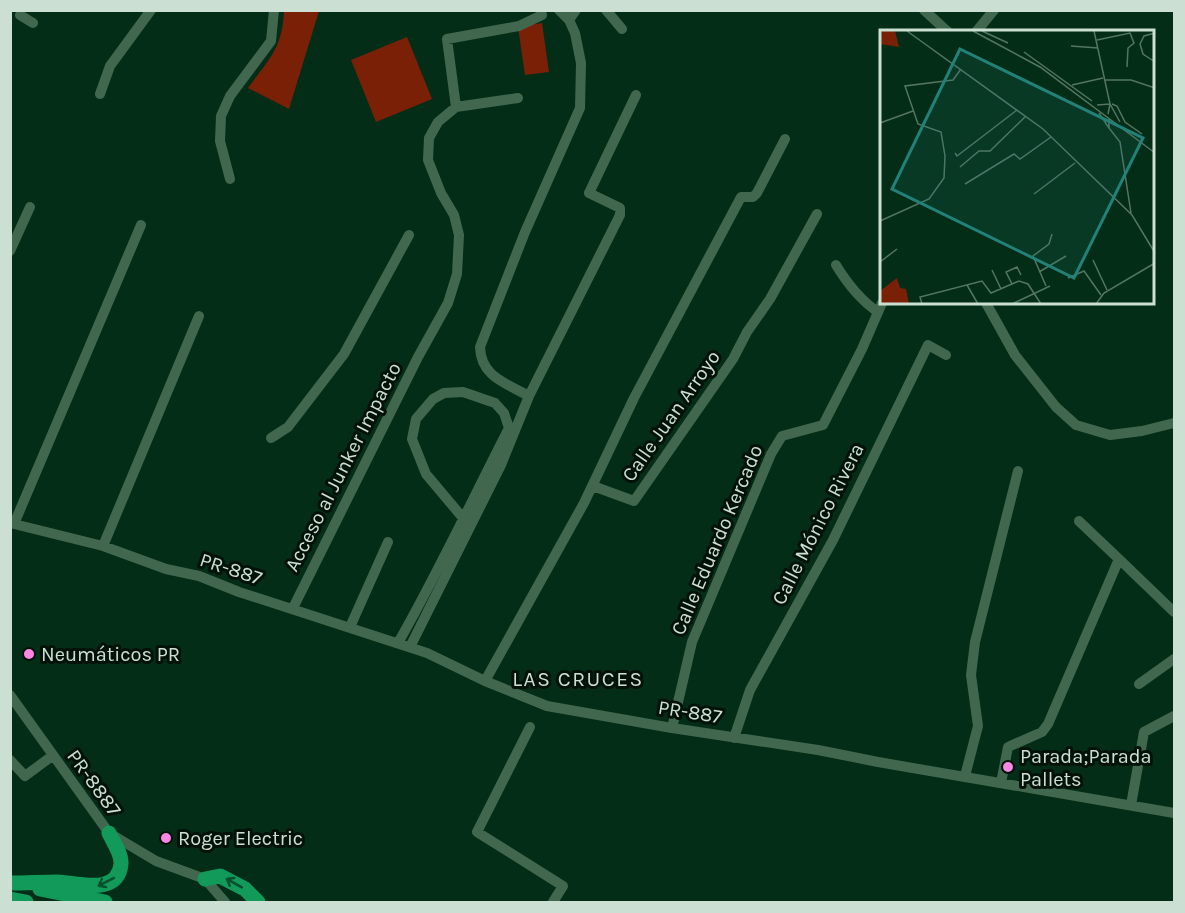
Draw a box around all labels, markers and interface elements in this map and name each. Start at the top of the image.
inset map [880,30,1155,304]
street label: Calle Juan Arroyo [617,346,725,486]
street label: Acceso al Junker Impacto [280,359,406,575]
street label: Calle Mónico Rivera [767,439,869,609]
street label: Calle Eduardo Kercado [667,442,767,638]
street label: PR-887 [197,548,266,590]
place label: Neumáticos PR [41,643,180,666]
marker: Neumáticos PR [22,647,36,661]
district label: LAS CRUCES [512,667,644,691]
street label: PR-887 [656,696,724,728]
street label: PR-8887 [62,745,126,821]
place label: Parada;Parada Pallets [1020,745,1152,791]
marker: Parada;Parada Pallets [1001,760,1015,774]
place label: Roger Electric [178,827,303,850]
marker: Roger Electric [159,831,173,845]
one-way arrow [97,876,115,888]
one-way arrow [226,877,243,889]

